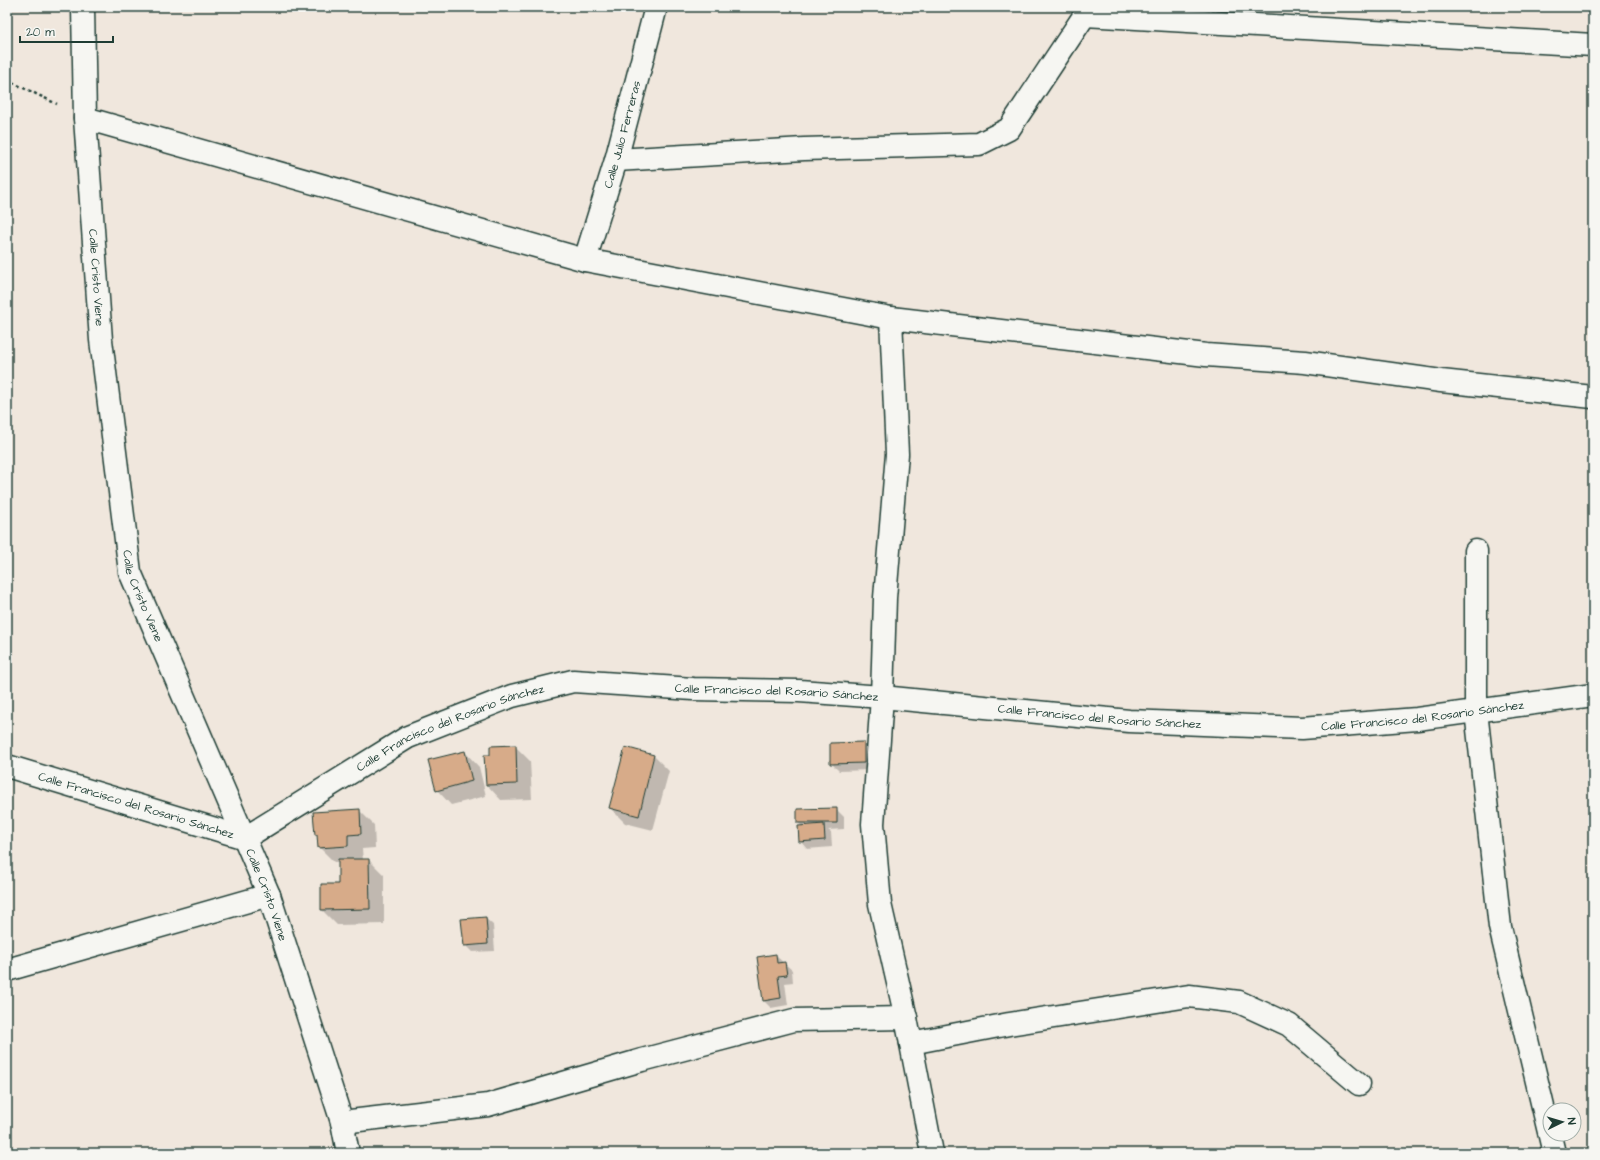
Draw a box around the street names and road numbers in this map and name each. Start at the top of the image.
street label: Calle Julio Ferreras [599,79,645,190]
street label: Calle Cristo Viene [85,228,109,327]
street label: Calle Cristo Viene [119,549,168,645]
street label: Calle Francisco del Rosario Sánchez [674,679,879,705]
street label: Calle Francisco del Rosario Sánchez [353,680,546,776]
street label: Calle Francisco del Rosario Sánchez [1320,696,1525,735]
street label: Calle Francisco del Rosario Sánchez [997,700,1202,732]
street label: Calle Francisco del Rosario Sánchez [36,767,236,843]
street label: Calle Cristo Viene [242,846,292,943]

